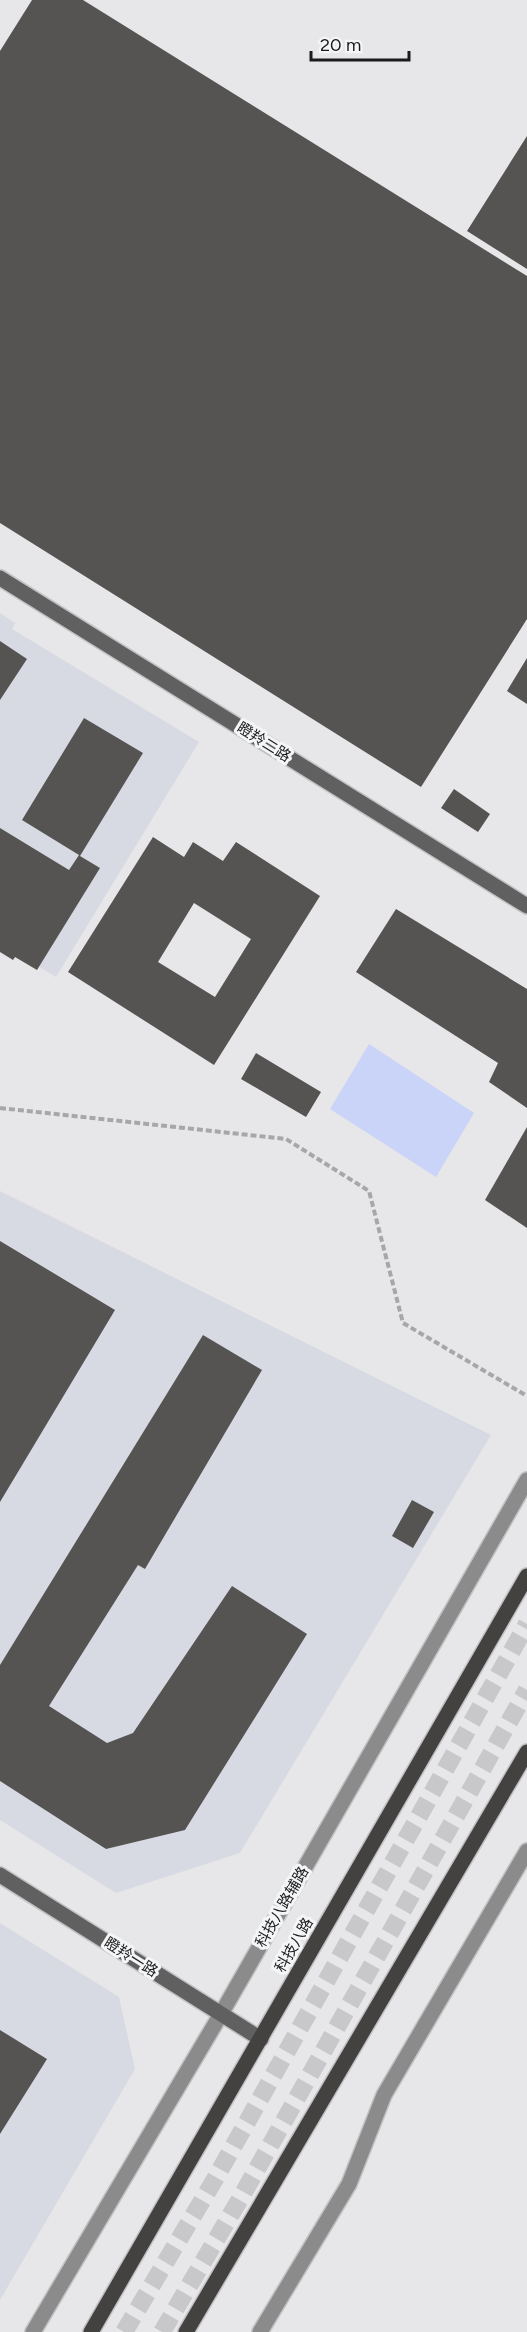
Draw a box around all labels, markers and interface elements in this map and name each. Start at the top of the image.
scale bar [311,24,408,62]
text: 20 m [320,34,361,56]
street label: 瞪羚二路 [234,718,294,766]
street label: 科技八路辅路 [252,1864,312,1950]
street label: 科技八路 [271,1915,317,1975]
street label: 瞪羚一路 [101,1933,161,1981]

